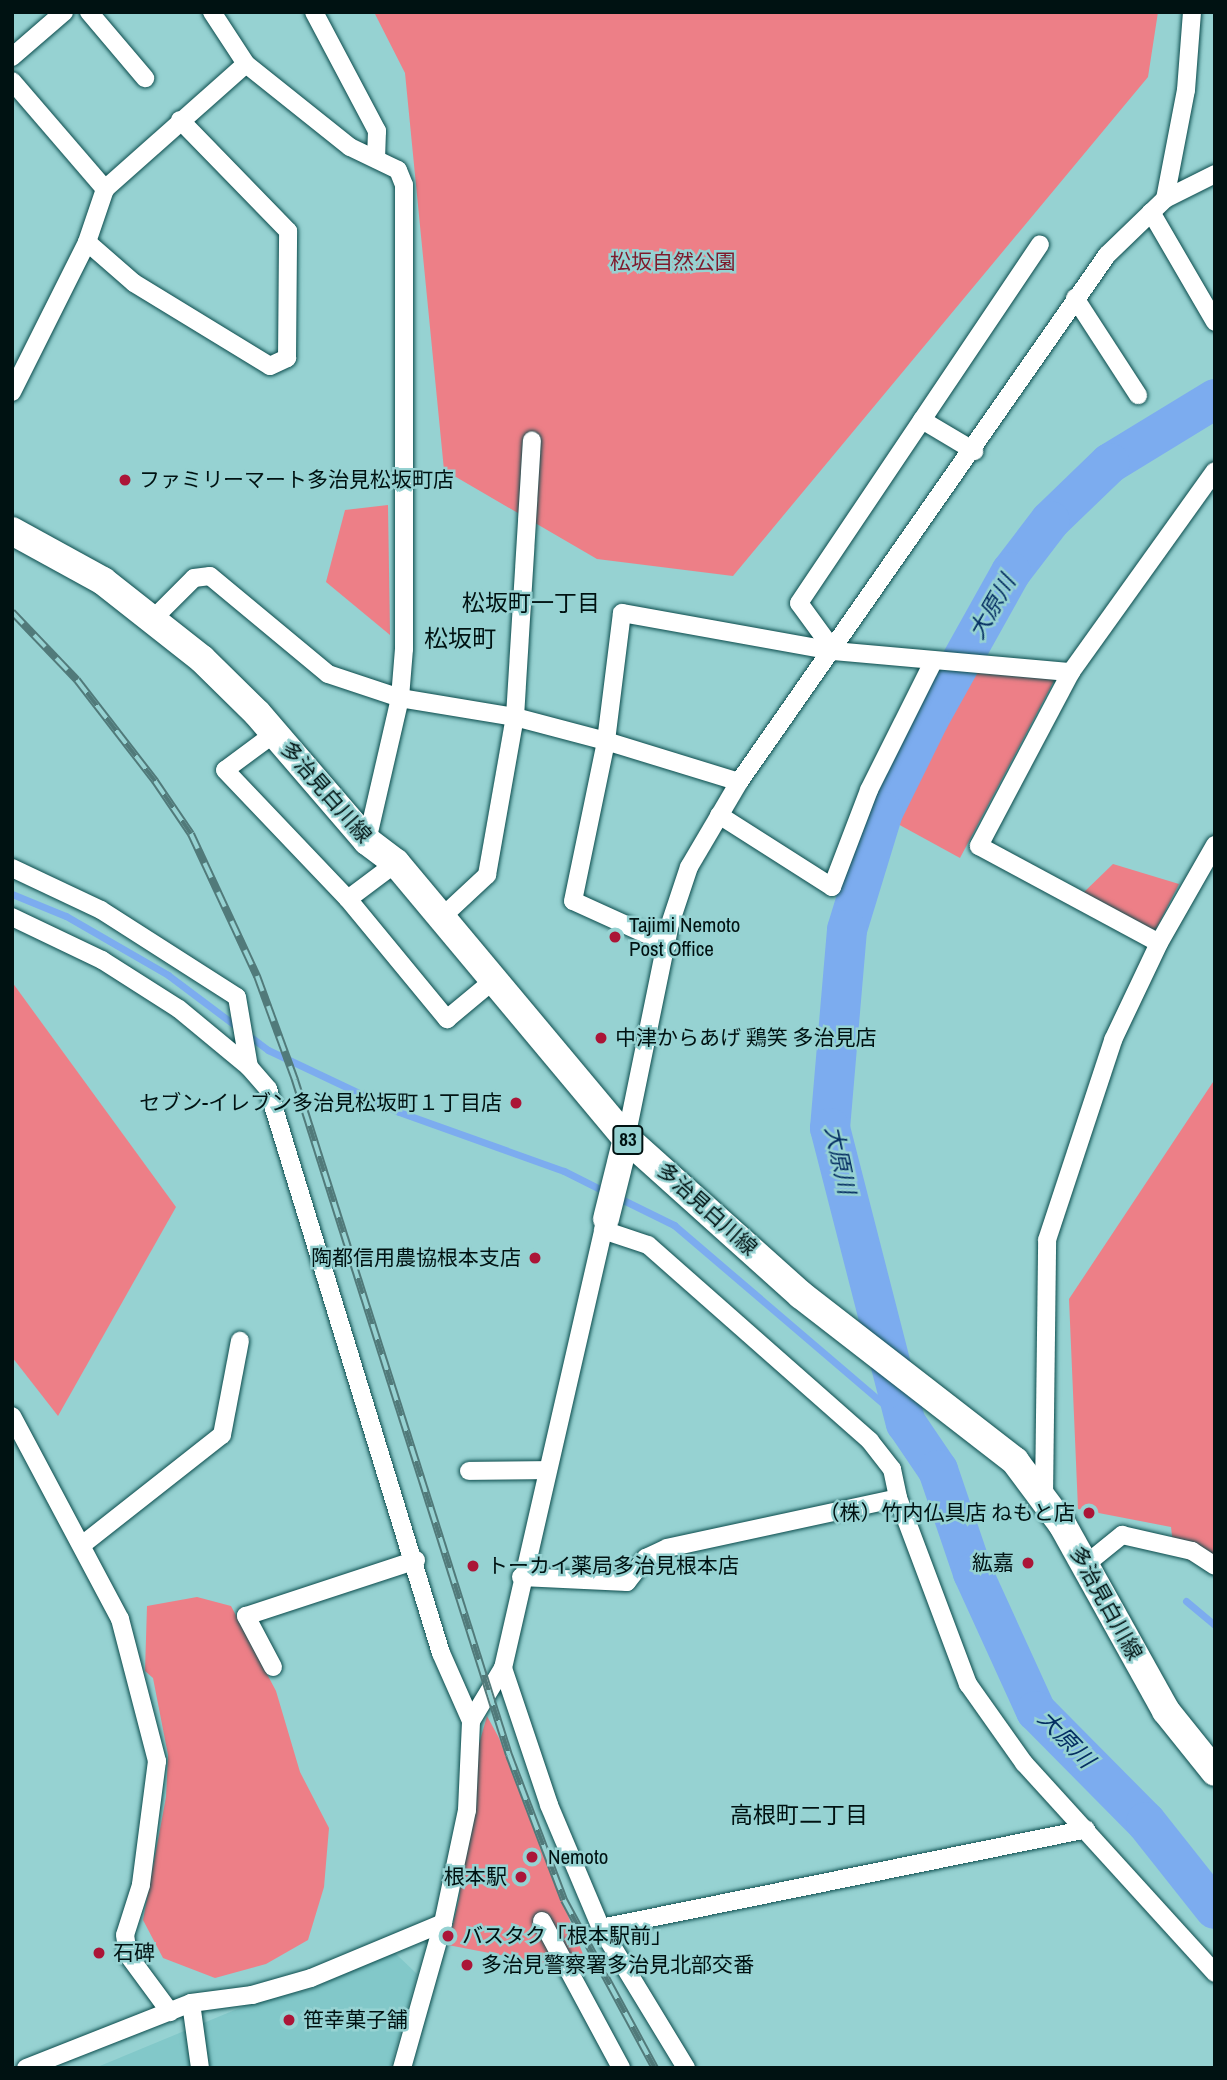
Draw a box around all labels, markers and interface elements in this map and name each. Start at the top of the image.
park label: 松坂自然公園 [610,249,736,275]
place label: ファミリーマート多治見松坂町店 [139,467,454,493]
marker: ファミリーマート多治見松坂町店 [117,472,133,488]
water label: 大原川 [963,570,1021,644]
district label: 松坂町一丁目 [462,589,600,617]
district label: 松坂町 [424,625,496,653]
street label: 多治見白川線 [275,736,377,848]
place label: Tajimi Nemoto Post Office [629,912,740,962]
marker: Tajimi Nemoto Post Office [607,929,623,945]
place label: 中津からあげ 鶏笑 多治見店 [615,1025,877,1051]
marker: 中津からあげ 鶏笑 多治見店 [593,1030,609,1046]
place label: セブン-イレブン多治見松坂町１丁目店 [139,1090,502,1116]
marker: セブン-イレブン多治見松坂町１丁目店 [508,1095,524,1111]
water label: 大原川 [819,1123,861,1197]
road number: 83 [612,1124,644,1156]
street label: 多治見白川線 [652,1157,762,1261]
place label: 陶都信用農協根本支店 [311,1245,521,1271]
marker: 陶都信用農協根本支店 [527,1250,543,1266]
place label: （株）竹内仏具店 ねもと店 [818,1500,1075,1526]
marker: （株）竹内仏具店 ねもと店 [1081,1505,1097,1521]
street label: 多治見白川線 [1064,1542,1148,1664]
place label: 紘嘉 [972,1550,1014,1576]
place label: トーカイ薬局多治見根本店 [487,1553,739,1579]
marker: 紘嘉 [1020,1555,1036,1571]
marker: トーカイ薬局多治見根本店 [465,1558,481,1574]
water label: 大原川 [1032,1705,1100,1773]
district label: 高根町二丁目 [730,1801,868,1829]
place label: Nemoto [548,1844,608,1870]
marker: Nemoto [522,1847,542,1867]
place label: 根本駅 [444,1864,507,1890]
marker: 根本駅 [513,1869,529,1885]
place label: バスタク「根本駅前」 [462,1923,672,1949]
marker: バスタク「根本駅前」 [440,1928,456,1944]
place label: 石碑 [113,1940,155,1966]
marker: 石碑 [91,1945,107,1961]
place label: 多治見警察署多治見北部交番 [481,1952,754,1978]
marker: 多治見警察署多治見北部交番 [459,1957,475,1973]
place label: 笹幸菓子舗 [303,2007,408,2033]
marker: 笹幸菓子舗 [281,2012,297,2028]

